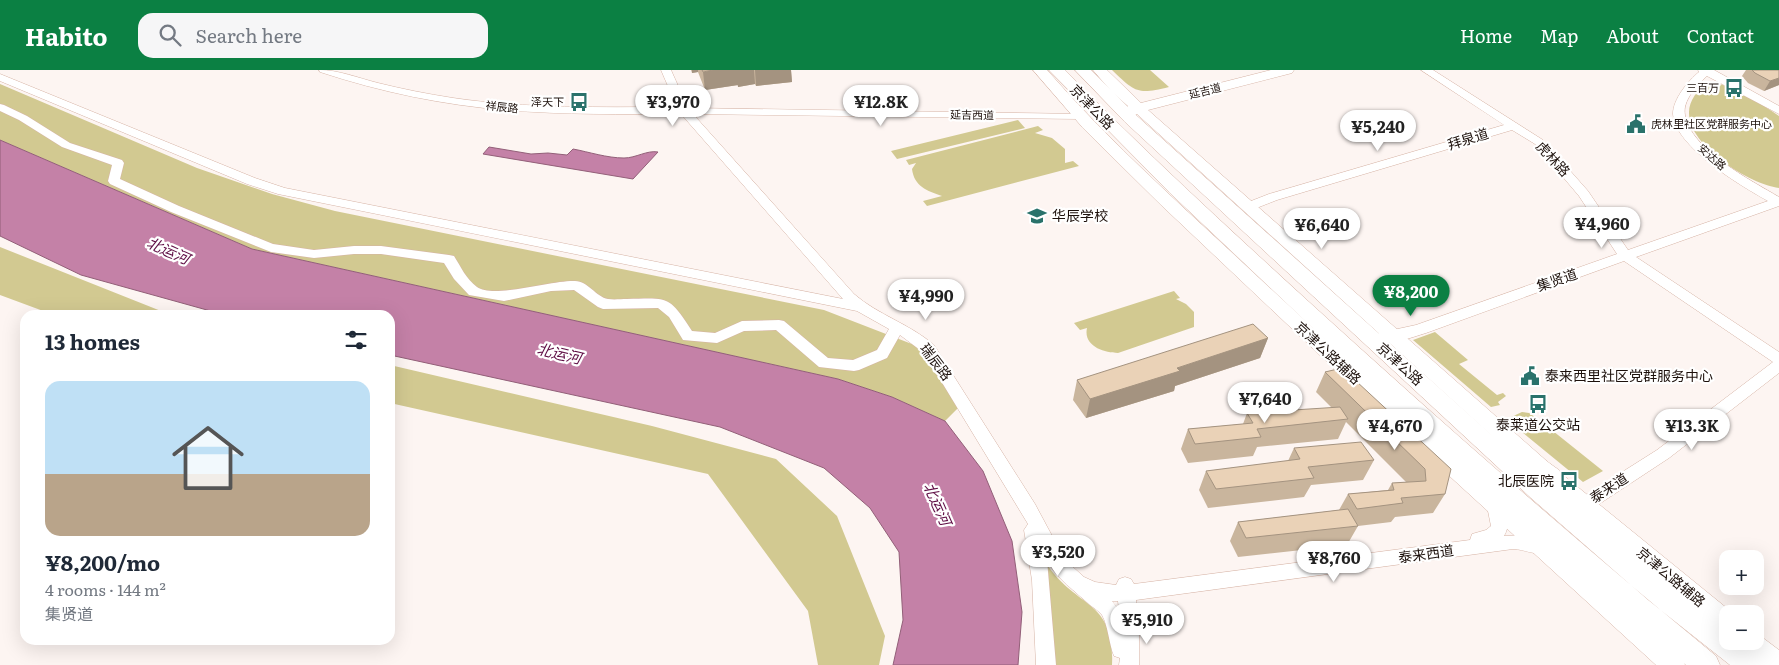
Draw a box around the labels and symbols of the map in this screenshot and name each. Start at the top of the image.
bus stop icon: 三百万 [1723,77,1745,99]
street label: 延吉道 [1187,78,1223,102]
street label: 京津公路 [1066,79,1119,133]
place label: 三百万 [1686,79,1719,95]
pin: ¥3,970 [632,85,714,127]
pin: ¥12.8K [840,85,922,127]
bus stop icon: 泽天下 [568,91,590,113]
place label: 泽天下 [531,93,564,109]
street label: 祥辰路 [485,96,519,116]
street label: 延吉西道 [950,106,994,122]
pin: ¥5,240 [1337,109,1419,152]
public building icon: 虎林里社区党群服务中心 [1625,113,1647,135]
place label: 虎林里社区党群服务中心 [1651,115,1772,131]
street label: 拜泉道 [1445,122,1491,154]
street label: 虎林路 [1532,136,1575,180]
street label: 安达路 [1695,139,1730,173]
school or university icon: 华辰学校 [1026,205,1048,227]
place label: 华辰学校 [1052,205,1108,225]
pin: ¥4,960 [1561,206,1643,249]
pin: ¥6,640 [1281,208,1363,250]
water label: 北运河 [143,230,197,271]
street label: 集贤道 [1534,263,1580,295]
pin: ¥8,200 [1370,274,1452,317]
pin: ¥4,990 [885,278,967,321]
street label: 京津公路辅路 [1291,316,1366,388]
water label: 北运河 [535,336,587,369]
street label: 京津公路 [1373,337,1428,389]
street label: 瑞辰路 [916,339,957,384]
public building icon: 泰来西里社区党群服务中心 [1519,365,1541,387]
place label: 泰来西里社区党群服务中心 [1545,365,1713,385]
pin: ¥7,640 [1224,382,1306,424]
bus stop icon: 泰莱道公交站 [1527,393,1549,415]
pin: ¥4,670 [1354,408,1436,451]
pin: ¥13.3K [1651,408,1733,451]
place label: 泰莱道公交站 [1496,414,1580,434]
street label: 泰来道 [1585,467,1632,507]
place label: 北辰医院 [1498,470,1554,490]
bus stop icon: 北辰医院 [1558,470,1580,492]
water label: 北运河 [919,478,959,531]
pin: ¥3,520 [1017,534,1099,577]
street label: 泰来西道 [1397,539,1455,567]
pin: ¥8,760 [1293,540,1375,583]
street label: 京津公路辅路 [1633,542,1710,611]
pin: ¥5,910 [1106,602,1188,645]

